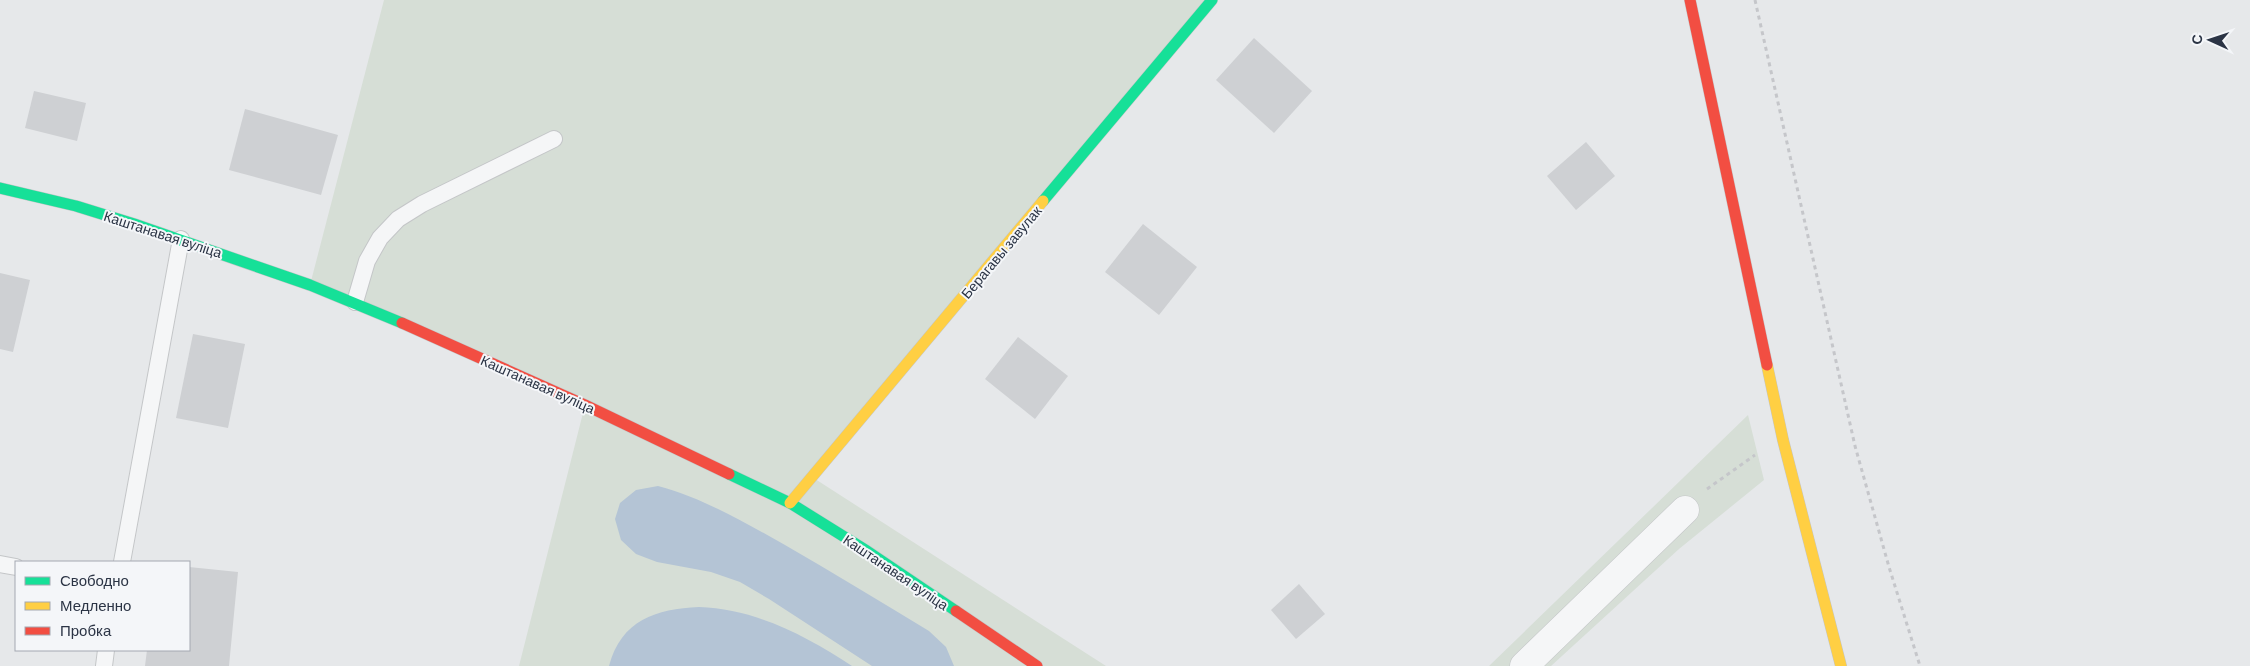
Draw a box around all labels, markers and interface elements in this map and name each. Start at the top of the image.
north arrow [2185,15,2235,65]
text: С [2188,34,2205,45]
street label: Берагавы завулак [957,202,1045,302]
street label: Каштанавая вуліца [102,207,224,261]
street label: Каштанавая вуліца [478,351,598,417]
street label: Каштанавая вуліца [840,531,952,614]
legend [15,561,190,651]
text: Свободно [60,571,129,589]
text: Медленно [60,596,131,614]
text: Пробка [60,621,112,639]

